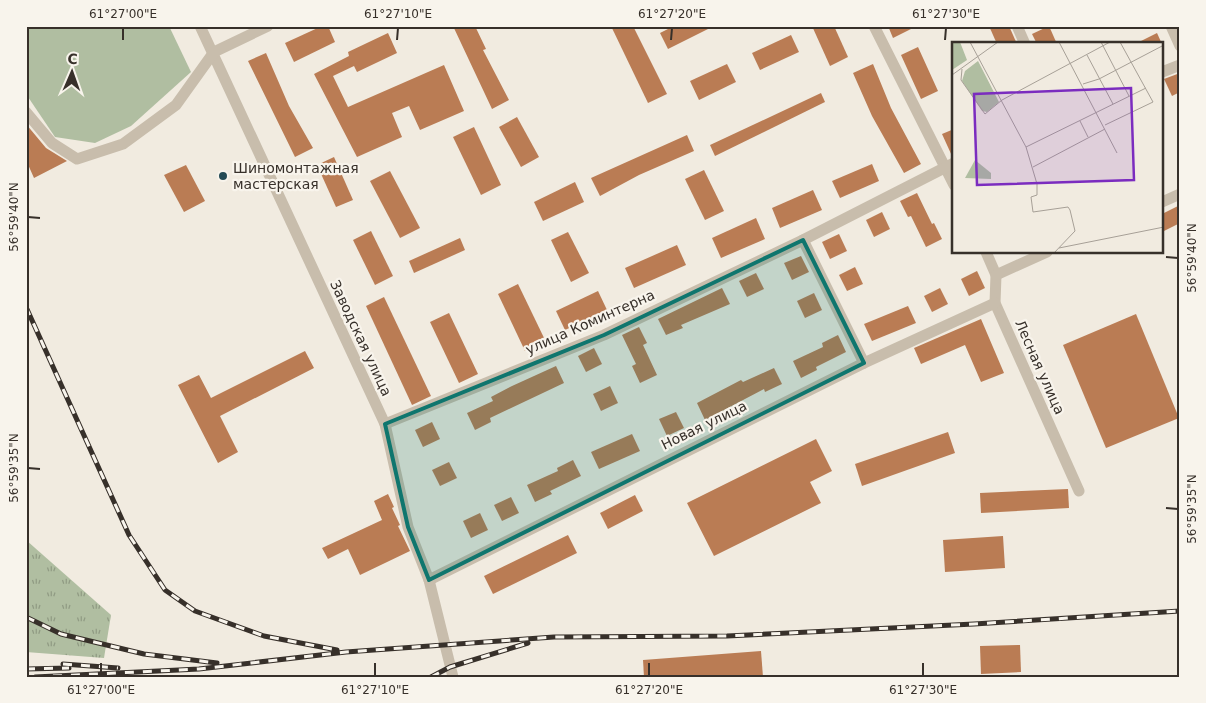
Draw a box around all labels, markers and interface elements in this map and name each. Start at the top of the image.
text: 61°27'00"E [89,7,157,21]
text: 61°27'10"E [364,7,432,21]
text: 61°27'20"E [638,7,706,21]
text: 61°27'30"E [912,7,980,21]
inset map [952,42,1164,254]
north arrow [48,48,98,98]
text: С [67,51,78,67]
place label: Шиномонтажная мастерская [233,160,359,192]
marker: Шиномонтажная мастерская [217,170,229,182]
text: 56°59'40"N [7,182,21,252]
text: 56°59'40"N [1185,223,1199,293]
street label: Заводская улица [327,277,395,399]
street label: улица Коминтерна [523,286,657,358]
street label: Лесная улица [1012,317,1068,417]
street label: Новая улица [659,397,749,453]
text: 56°59'35"N [7,433,21,503]
text: 56°59'35"N [1185,474,1199,544]
text: 61°27'00"E [67,683,135,697]
text: 61°27'10"E [341,683,409,697]
text: 61°27'20"E [615,683,683,697]
text: 61°27'30"E [889,683,957,697]

